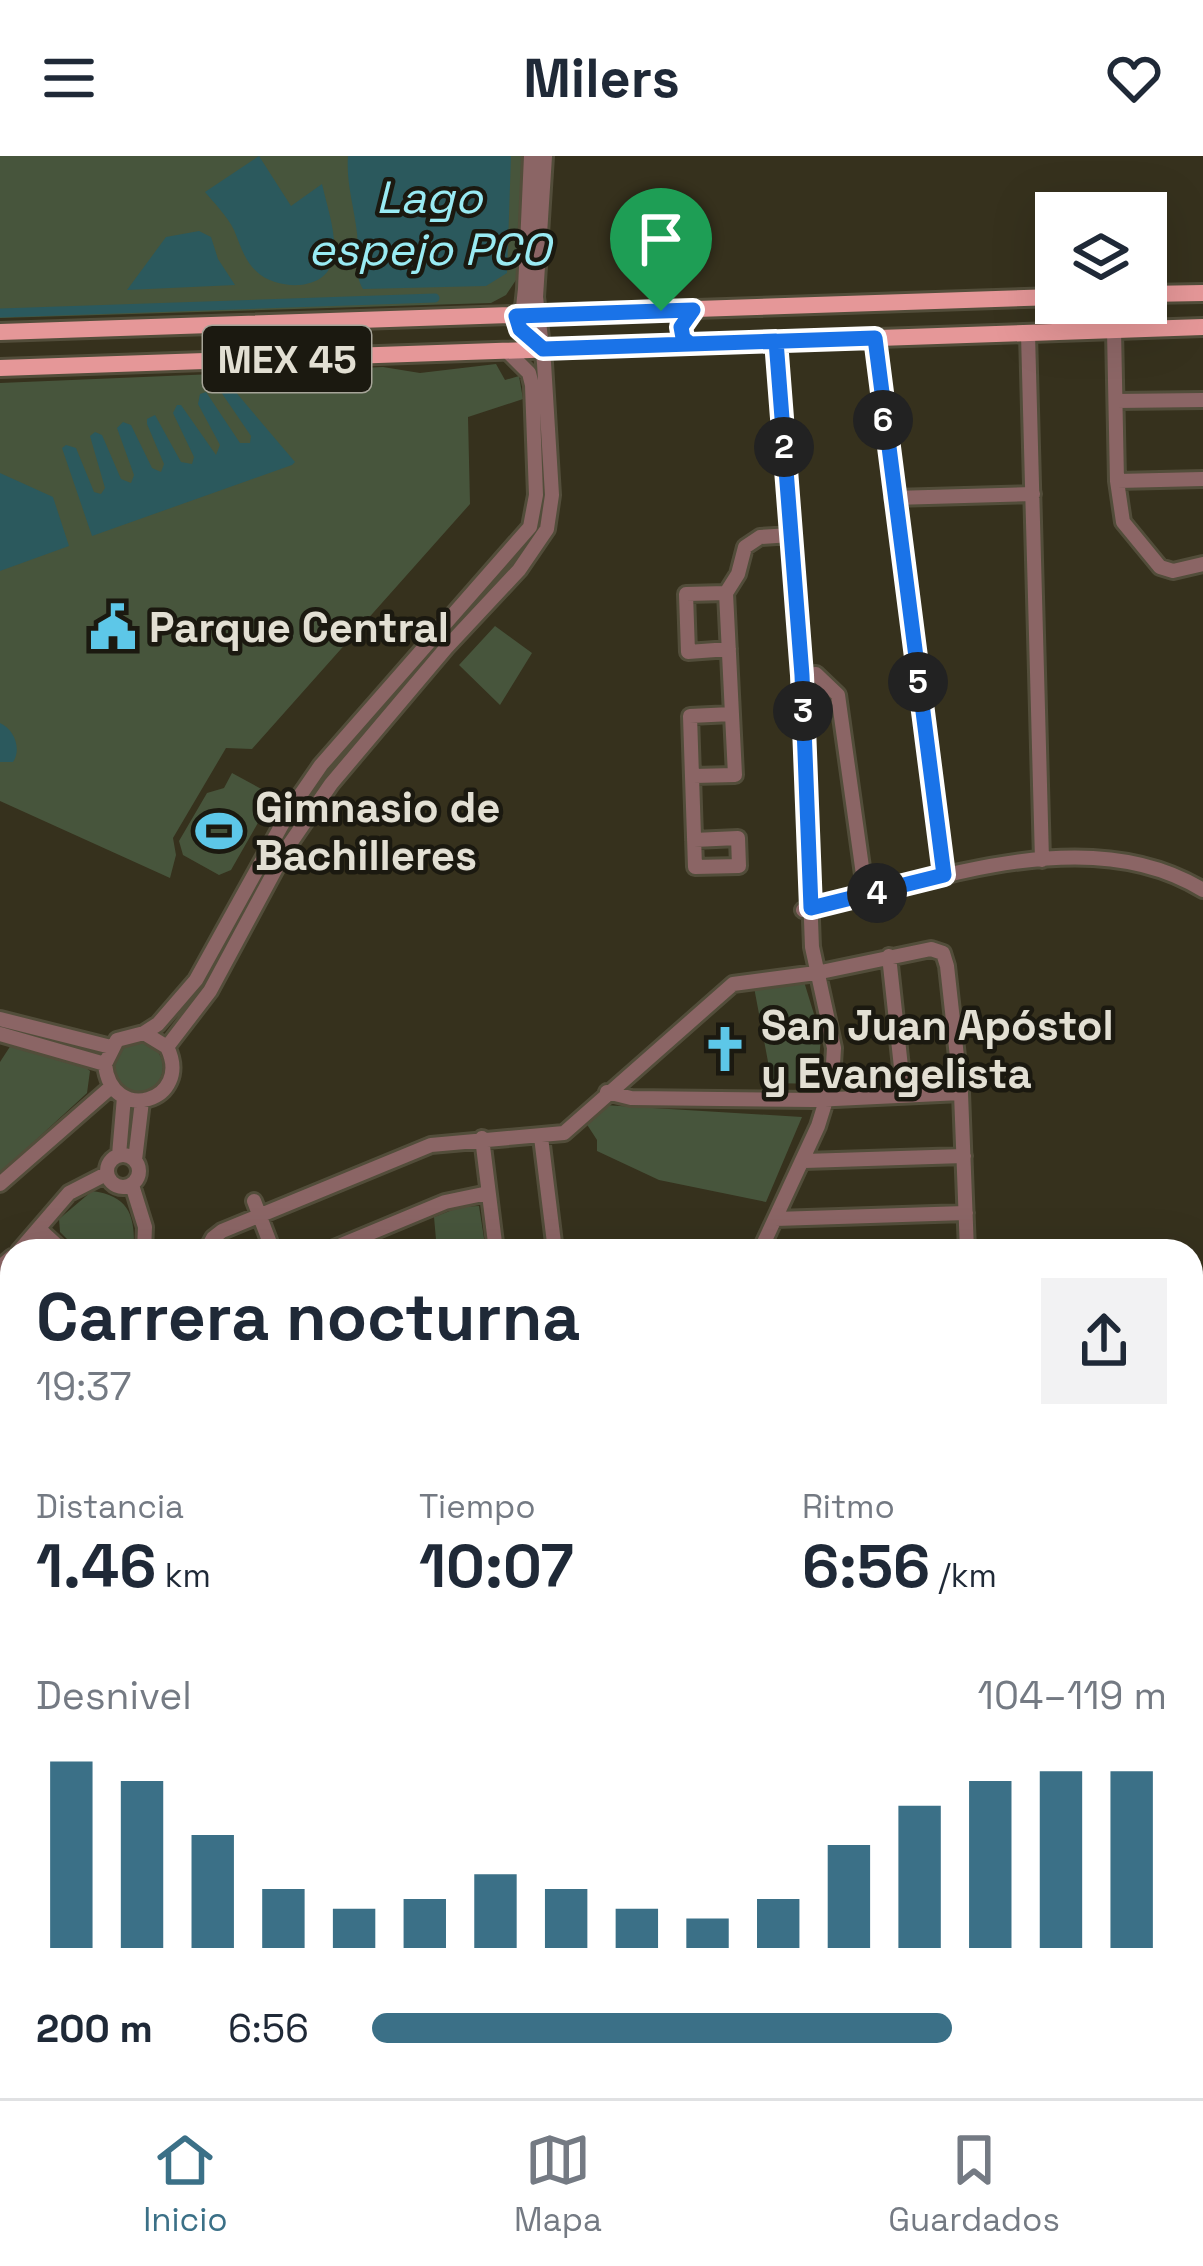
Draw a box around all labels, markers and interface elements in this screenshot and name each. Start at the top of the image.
text: Milers [523,44,680,113]
icon: menu [36,45,102,111]
icon: heart [1101,45,1167,111]
water label: Lago espejo PCO [308,169,554,278]
pin [610,188,712,311]
map controls [1035,192,1167,324]
button: layers [1035,192,1167,324]
icon: arrive [628,206,694,272]
road number: MEX 45 [203,326,371,392]
pin: 6 [853,390,913,450]
text: 6 [873,399,893,441]
pin: 2 [754,417,814,477]
text: 2 [774,426,794,468]
place label: Parque Central [149,601,449,654]
public building icon: Parque Central [88,602,138,652]
pin: 5 [888,652,948,712]
text: 5 [908,661,928,703]
pin: 3 [773,681,833,741]
text: 3 [793,690,813,732]
place label: Gimnasio de Bachilleres [255,781,500,882]
sports icon: Gimnasio de Bachilleres [194,806,244,856]
pin: 4 [847,863,907,923]
text: 4 [867,872,888,914]
place label: San Juan Apóstol y Evangelista [761,999,1114,1100]
church icon: San Juan Apóstol y Evangelista [700,1024,750,1074]
text: Carrera nocturna [36,1275,580,1359]
button: share [1041,1278,1167,1404]
text: 19:37 [36,1362,132,1411]
text: Distancia [36,1486,184,1528]
text: Tiempo [419,1486,536,1528]
text: Ritmo [802,1486,895,1528]
text: 1.46 [36,1528,156,1605]
text: 10:07 [419,1528,574,1605]
text: 6:56 [802,1528,930,1605]
text: km [156,1555,211,1597]
text: /km [930,1555,997,1597]
text: Desnivel [36,1671,192,1720]
text: 104–119 m [978,1671,1167,1720]
text: 200 m [36,2004,153,2053]
text: 6:56 [228,2004,309,2053]
tab: Inicio [143,2127,228,2241]
tab: Mapa [514,2127,602,2241]
tab: Guardados [888,2127,1060,2241]

